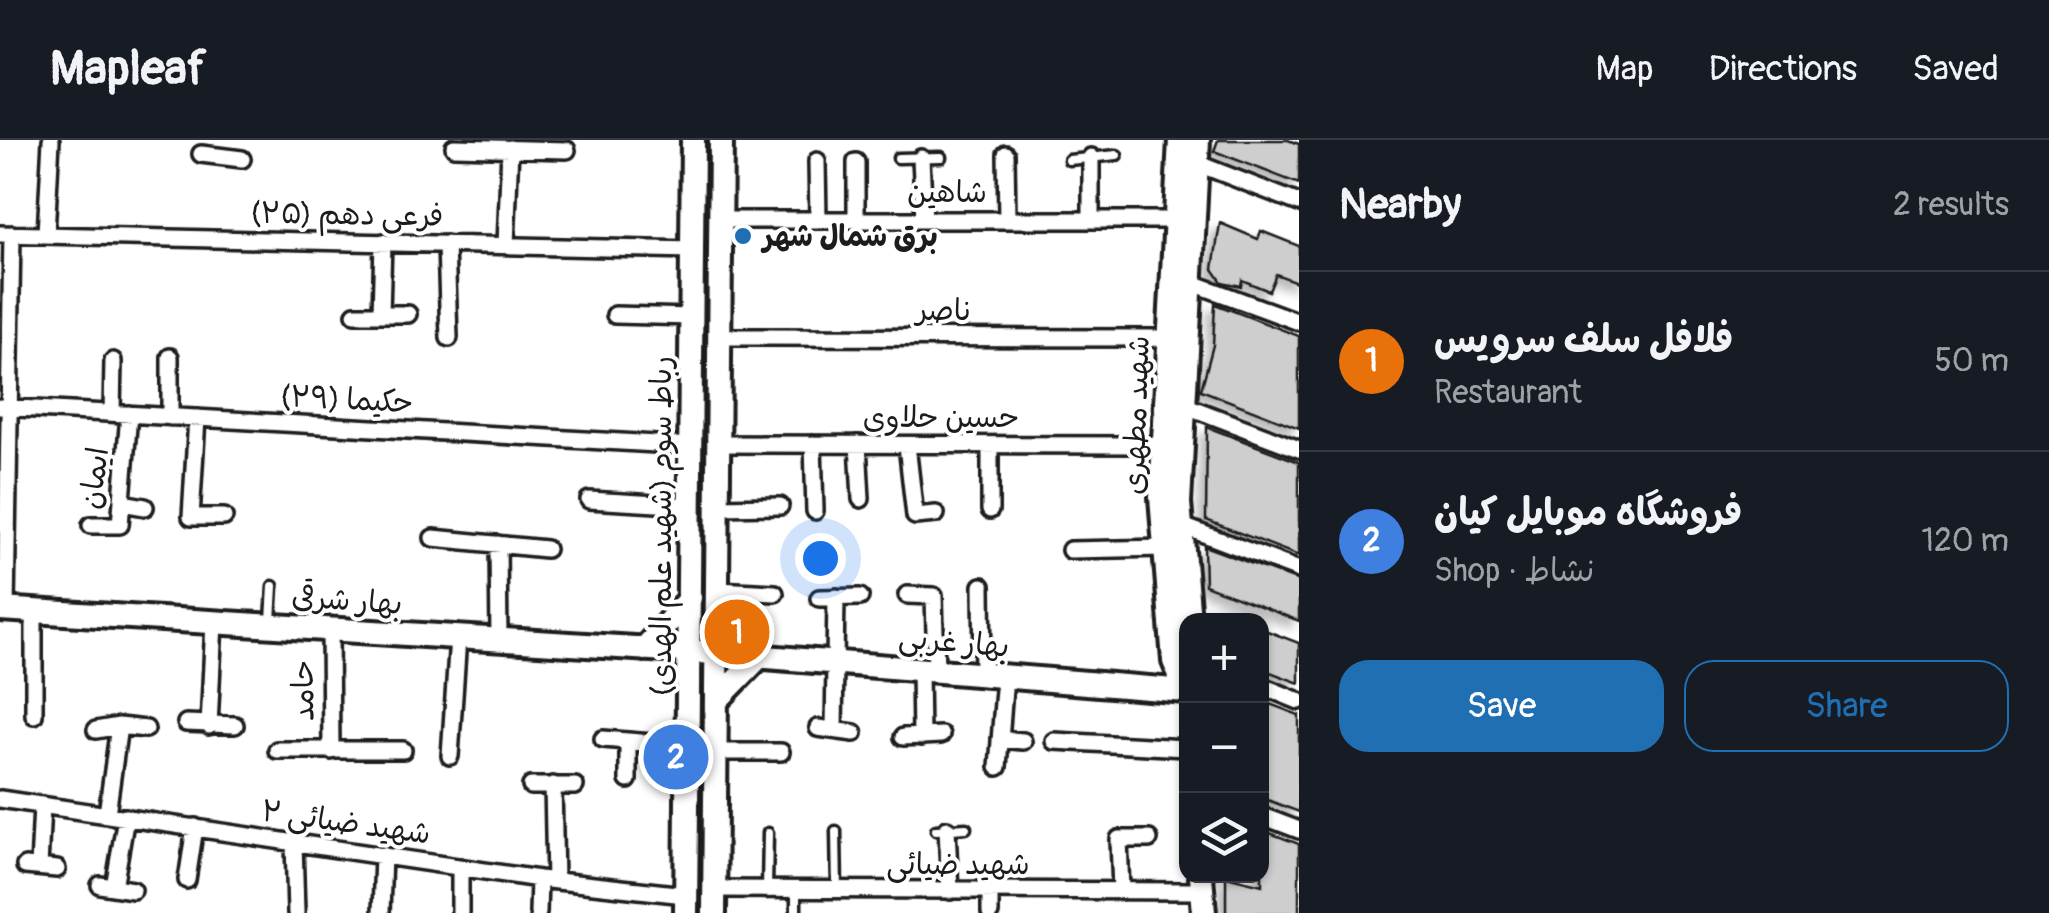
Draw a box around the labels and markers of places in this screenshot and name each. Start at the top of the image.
place label: برق شمال شهر [760,218,938,255]
marker: برق شمال شهر [732,225,754,247]
pin: 1 [704,594,770,670]
pin: 2 [644,720,708,794]

